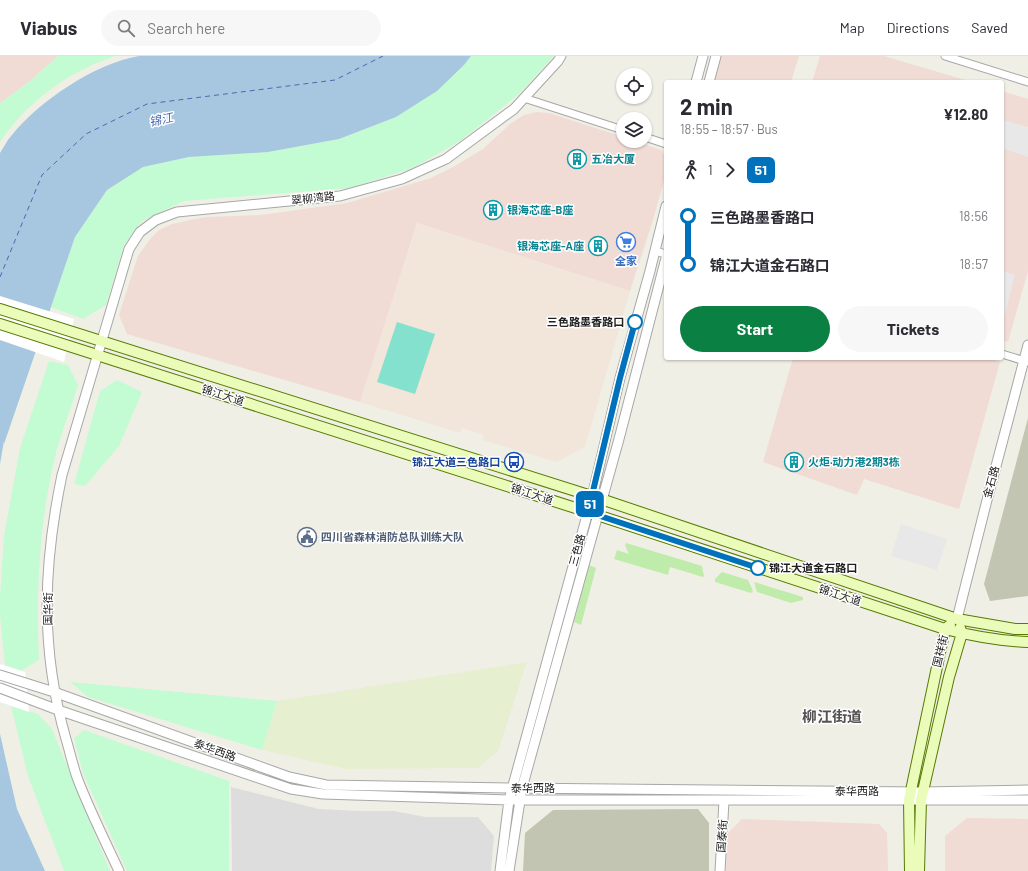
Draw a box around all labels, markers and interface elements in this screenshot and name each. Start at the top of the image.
search box [101,10,381,46]
text: Viabus [20,16,77,39]
icon: search [115,17,137,39]
text: Search here [147,19,225,37]
text: Map [840,19,865,36]
text: Directions [887,19,949,36]
text: Saved [971,19,1008,36]
map controls [616,68,652,148]
button: locate [616,68,652,104]
text: 2 min [680,93,733,119]
text: ¥12.80 [943,105,988,123]
water label: 锦江 [148,109,176,129]
button: layers [616,112,652,148]
text: 18:55 – 18:57 · Bus [680,121,778,137]
building icon: 五冶大厦 [566,148,588,170]
place label: 五冶大厦 [591,152,635,165]
icon: walk [680,159,702,181]
icon: forward [719,159,741,181]
text: 51 [755,161,767,178]
text: 1 [708,162,713,178]
street label: 翠柳湾路 [290,189,336,206]
building icon: 银海芯座-B座 [482,199,504,221]
place label: 银海芯座-B座 [507,203,573,216]
text: 三色路墨香路口 [710,208,815,226]
text: 18:56 [959,208,988,224]
supermarket icon: 全家 [615,231,637,253]
building icon: 银海芯座-A座 [587,235,609,257]
place label: 银海芯座-A座 [517,239,584,252]
place label: 全家 [615,254,637,267]
text: 锦江大道金石路口 [710,256,830,274]
text: 18:57 [959,256,988,272]
button: Start [680,306,830,352]
button: Tickets [838,306,988,352]
marker: 三色路墨香路口 [627,314,643,330]
place label: 三色路墨香路口 [547,315,624,328]
street label: 锦江大道 [200,382,246,408]
bus stop icon: 锦江大道三色路口 [503,451,525,473]
building icon: 火炬·动力港2期3栋 [783,451,805,473]
place label: 锦江大道三色路口 [412,455,500,468]
place label: 火炬·动力港2期3栋 [808,455,900,468]
street label: 金石路 [980,464,1001,499]
street label: 锦江大道 [509,481,555,507]
line badge: 51 [572,491,608,517]
text: 51 [584,495,596,512]
public building icon: 四川省森林消防总队训练大队 [296,526,318,548]
place label: 四川省森林消防总队训练大队 [321,530,464,543]
street label: 三色路 [566,532,587,567]
marker: 锦江大道金石路口 [750,560,766,576]
place label: 锦江大道金石路口 [769,561,857,574]
street label: 锦江大道 [817,582,863,608]
street label: 国华街 [41,593,54,626]
street label: 国祥街 [929,633,950,668]
district label: 柳江街道 [802,707,862,725]
street label: 泰华西路 [192,736,238,763]
street label: 泰华西路 [511,781,555,794]
street label: 泰华西路 [835,784,879,797]
street label: 国泰街 [714,819,729,853]

